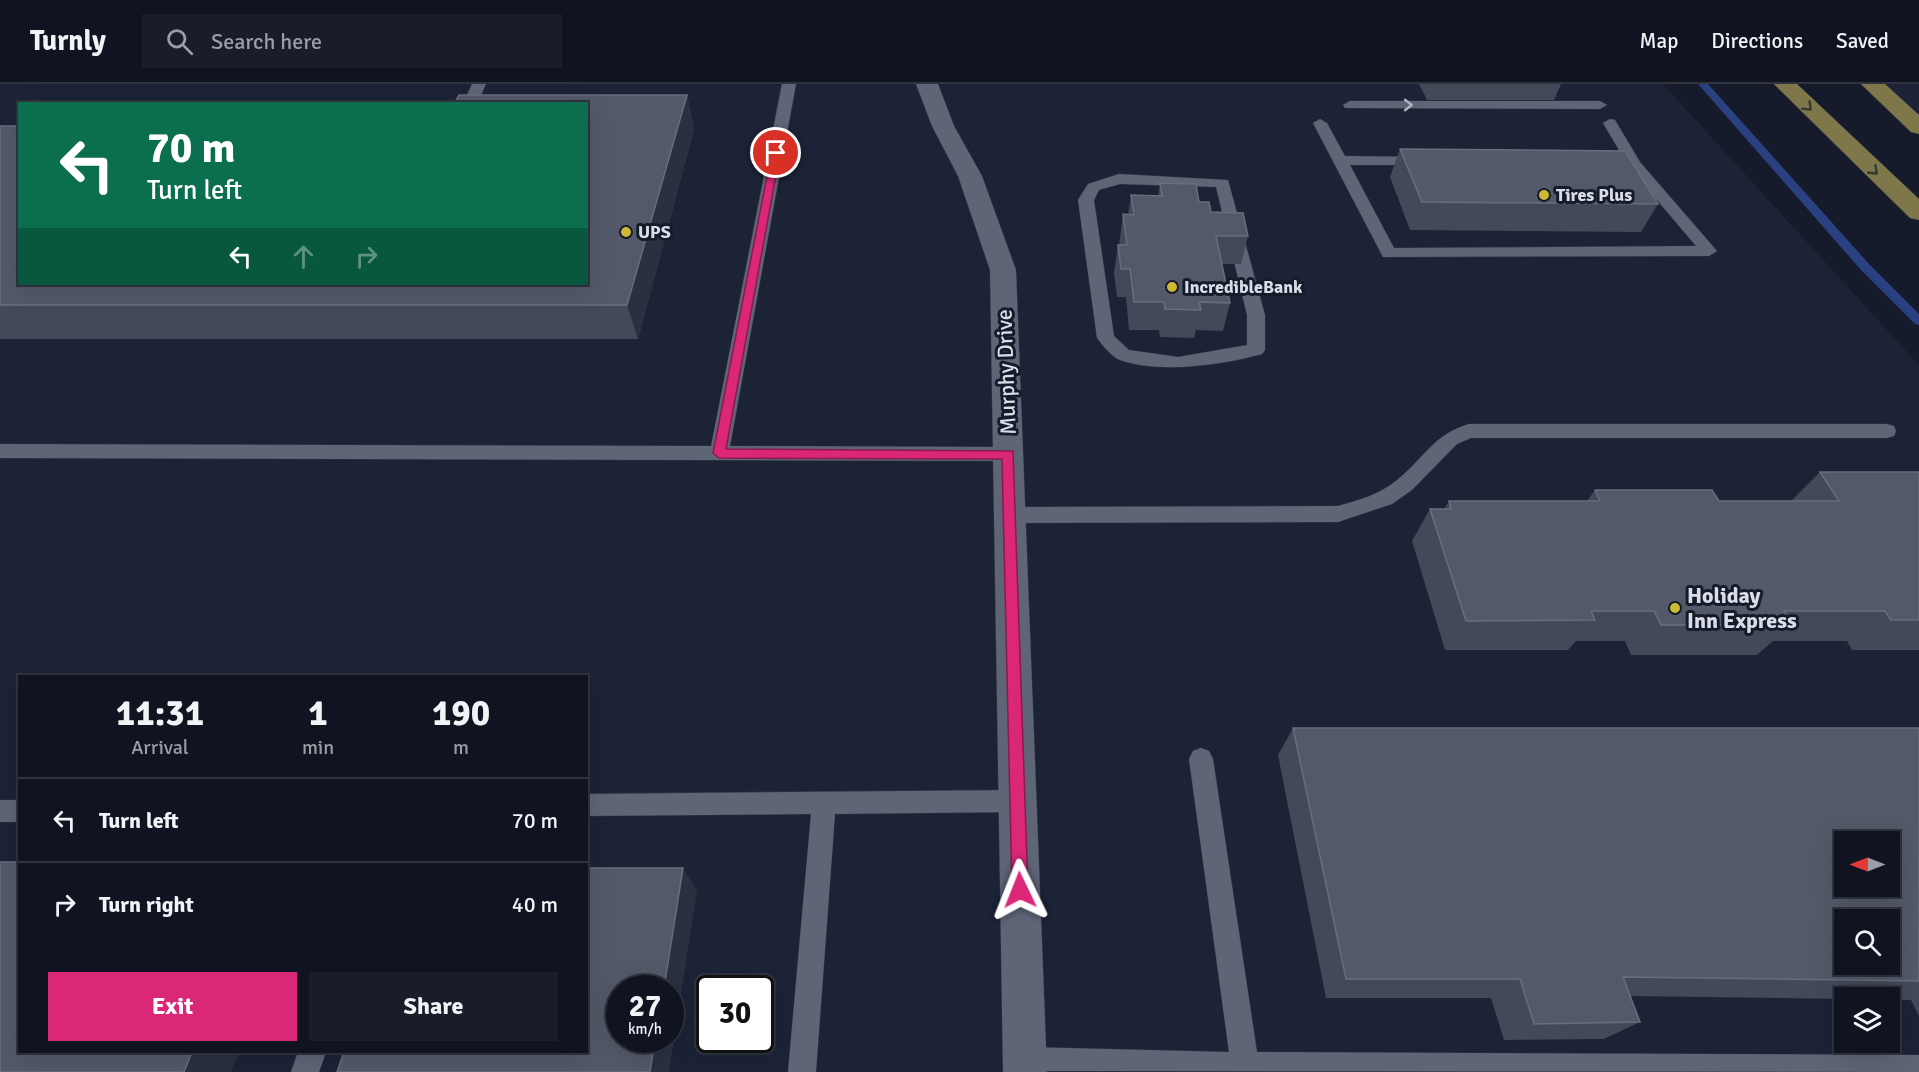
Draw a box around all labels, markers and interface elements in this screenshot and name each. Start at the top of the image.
search box [142,14,562,68]
text: Turnly [30,24,106,58]
icon: search [163,25,196,58]
text: Search here [211,28,322,55]
text: Map [1640,28,1678,54]
text: Directions [1711,28,1803,54]
text: Saved [1836,28,1889,54]
one-way arrow [1404,99,1413,111]
one-way arrow [1801,100,1812,111]
text: 70 m [147,123,236,174]
icon: left [48,126,126,204]
pin [750,127,801,178]
icon: arrive [759,136,792,169]
one-way arrow [1867,164,1878,175]
text: Turn left [147,174,242,207]
place label: Tires Plus [1556,184,1632,206]
marker: Tires Plus [1537,188,1551,202]
place label: UPS [638,221,671,243]
marker: UPS [619,225,633,239]
icon: left [224,240,257,273]
icon: ahead [287,240,320,273]
icon: right [350,240,383,273]
place label: IncredibleBank [1184,276,1303,298]
marker: IncredibleBank [1165,280,1179,294]
street label: Murphy Drive [990,309,1022,435]
place label: Holiday Inn Express [1687,582,1797,634]
marker: Holiday Inn Express [1668,601,1682,615]
text: 11:31 [116,691,204,736]
text: 1 [308,691,328,736]
text: 190 [432,691,490,736]
text: Arrival [131,735,189,760]
text: min [302,735,334,760]
text: m [453,735,469,760]
icon: left [48,804,81,837]
text: Turn left [99,807,179,834]
text: 70 m [512,807,558,834]
north arrow [1834,831,1900,897]
map controls [1834,831,1900,1053]
position arrow [988,858,1052,922]
icon: right [48,888,81,921]
text: Turn right [99,891,194,918]
text: 40 m [512,891,558,918]
button: search [1834,909,1900,975]
button: Exit [48,972,297,1041]
button: Share [309,972,558,1041]
speed limit sign: 30 [696,975,774,1053]
button: layers [1834,987,1900,1053]
text: 27 [629,988,661,1025]
text: km/h [628,1020,662,1038]

